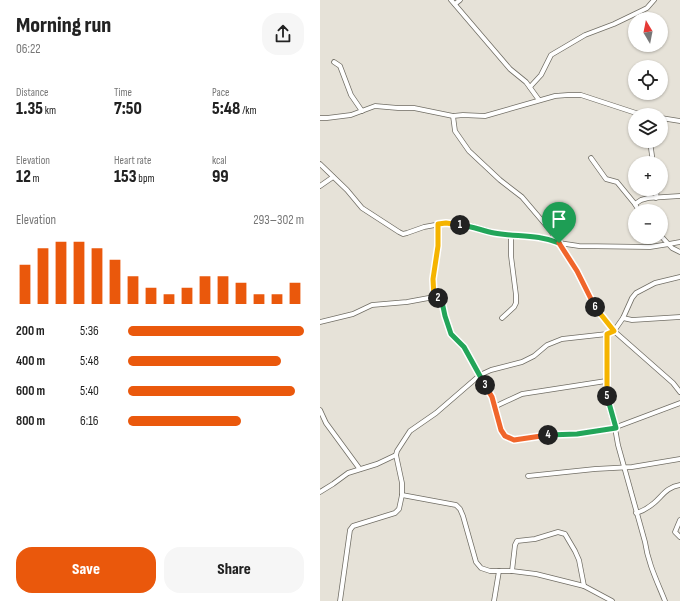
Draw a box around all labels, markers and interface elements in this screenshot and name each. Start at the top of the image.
text: Morning run [16,12,111,39]
north arrow [628,12,668,52]
map controls [628,12,668,244]
button: share [262,13,304,55]
text: 06:22 [16,41,41,57]
button: locate [628,60,668,100]
text: Distance [16,86,48,99]
text: Time [114,86,132,99]
text: Pace [212,86,230,99]
text: 1.35 [16,99,43,119]
text: 7:50 [114,99,142,119]
text: 5:48 [212,99,240,119]
text: km [43,104,56,117]
text: /km [240,104,256,117]
button: layers [628,108,668,148]
text: Elevation [16,154,50,167]
text: Heart rate [114,154,152,167]
text: kcal [212,154,227,167]
button: + [628,156,668,196]
text: 12 [16,167,31,187]
text: 153 [114,167,137,187]
text: 99 [212,167,229,187]
text: m [31,172,40,185]
text: bpm [137,172,155,185]
pin [542,202,576,243]
button: − [628,204,668,244]
icon: arrive [548,208,570,230]
text: Elevation [16,212,56,228]
text: 293–302 m [253,212,304,228]
pin: 1 [450,215,470,235]
text: 1 [458,218,462,231]
pin: 2 [428,288,448,308]
text: 2 [436,291,440,304]
pin: 6 [585,297,605,317]
text: 6 [592,300,598,313]
text: 200 m [16,323,45,339]
text: 5:36 [80,323,99,339]
text: 400 m [16,353,45,369]
text: 5:48 [80,353,99,369]
pin: 3 [475,375,495,395]
text: 3 [483,378,487,391]
text: 600 m [16,383,45,399]
text: 5:40 [80,383,99,399]
pin: 5 [597,386,617,406]
text: 5 [605,389,609,402]
text: 800 m [16,413,45,429]
text: 6:16 [80,413,98,429]
pin: 4 [538,425,558,445]
text: 4 [545,428,551,441]
button: Save [16,547,156,593]
button: Share [164,547,304,593]

